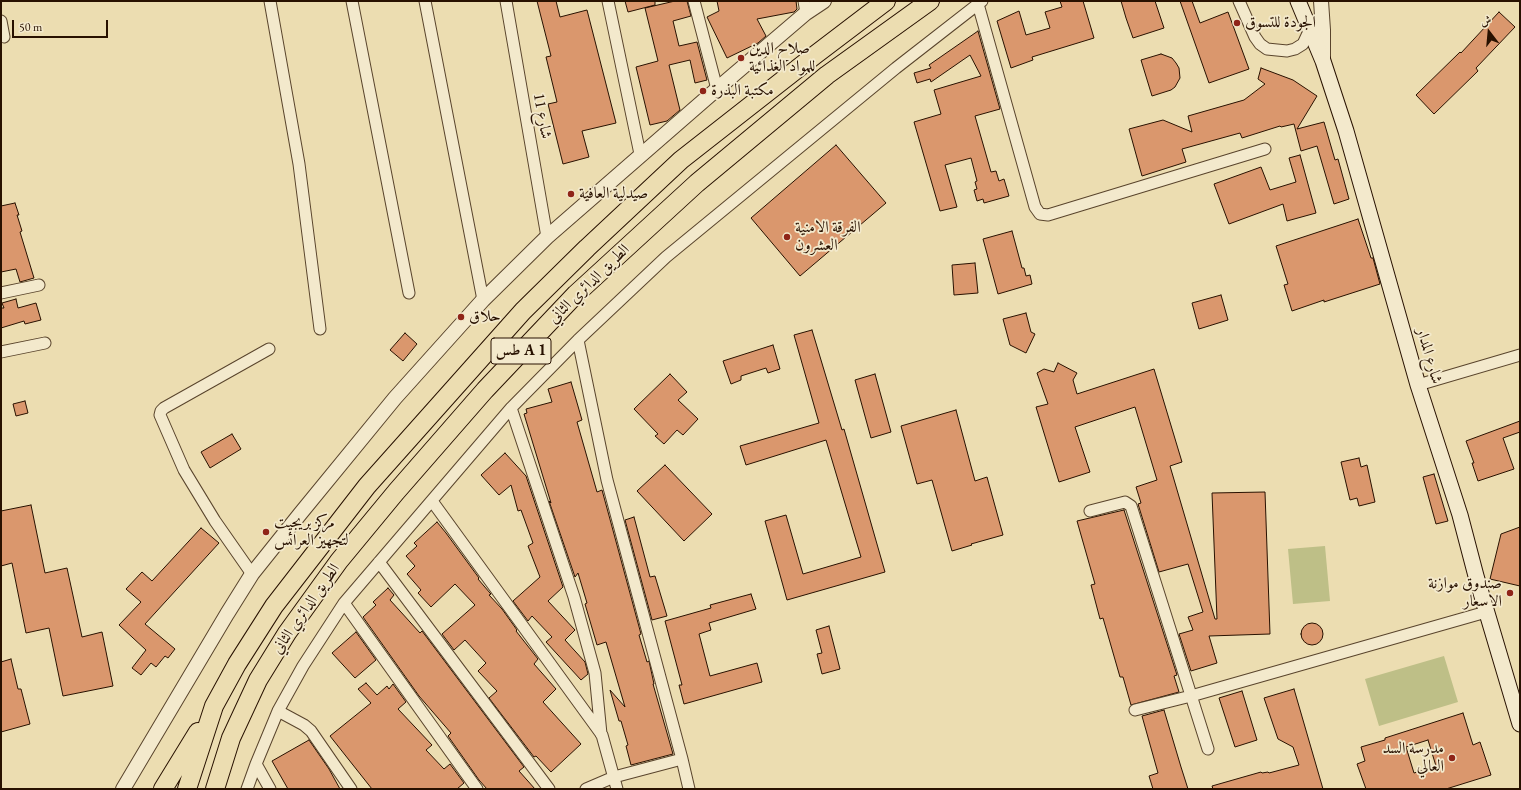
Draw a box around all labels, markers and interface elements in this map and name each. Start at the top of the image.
scale bar [14,12,110,38]
north arrow [1469,12,1509,52]
text: ش [1479,12,1493,29]
place label: الجودة للتسوق [1245,13,1316,33]
marker: الجودة للتسوق [1232,18,1242,28]
text: 50 m [19,19,42,35]
place label: صلاح الدين للمواد الغذائية [749,39,815,77]
marker: صلاح الدين للمواد الغذائية [736,53,746,63]
place label: مكتبة البذرة [711,81,774,101]
marker: مكتبة البذرة [698,86,708,96]
street label: شارع 11 [529,92,555,140]
place label: صيدلية العافية [579,184,648,204]
marker: صيدلية العافية [566,189,576,199]
place label: الفرقة الامنية العشرون [795,218,861,256]
marker: الفرقة الامنية العشرون [782,232,792,242]
street label: الطريق الدائري الثاني [544,240,634,328]
place label: حلاق [469,307,501,327]
marker: حلاق [456,312,466,322]
street label: شارع المدار [1412,326,1446,386]
road number: طس A 1 [491,338,551,364]
place label: مركز بريجيت لتجهيز العرائس [274,513,349,551]
marker: مركز بريجيت لتجهيز العرائس [261,527,271,537]
street label: الطريق الدائري الثاني [268,560,344,658]
place label: صندوق موازنة الاسعار [1428,574,1502,612]
marker: صندوق موازنة الاسعار [1505,588,1515,598]
place label: مدرسة السد العالي [1383,739,1444,777]
marker: مدرسة السد العالي [1447,753,1457,763]

